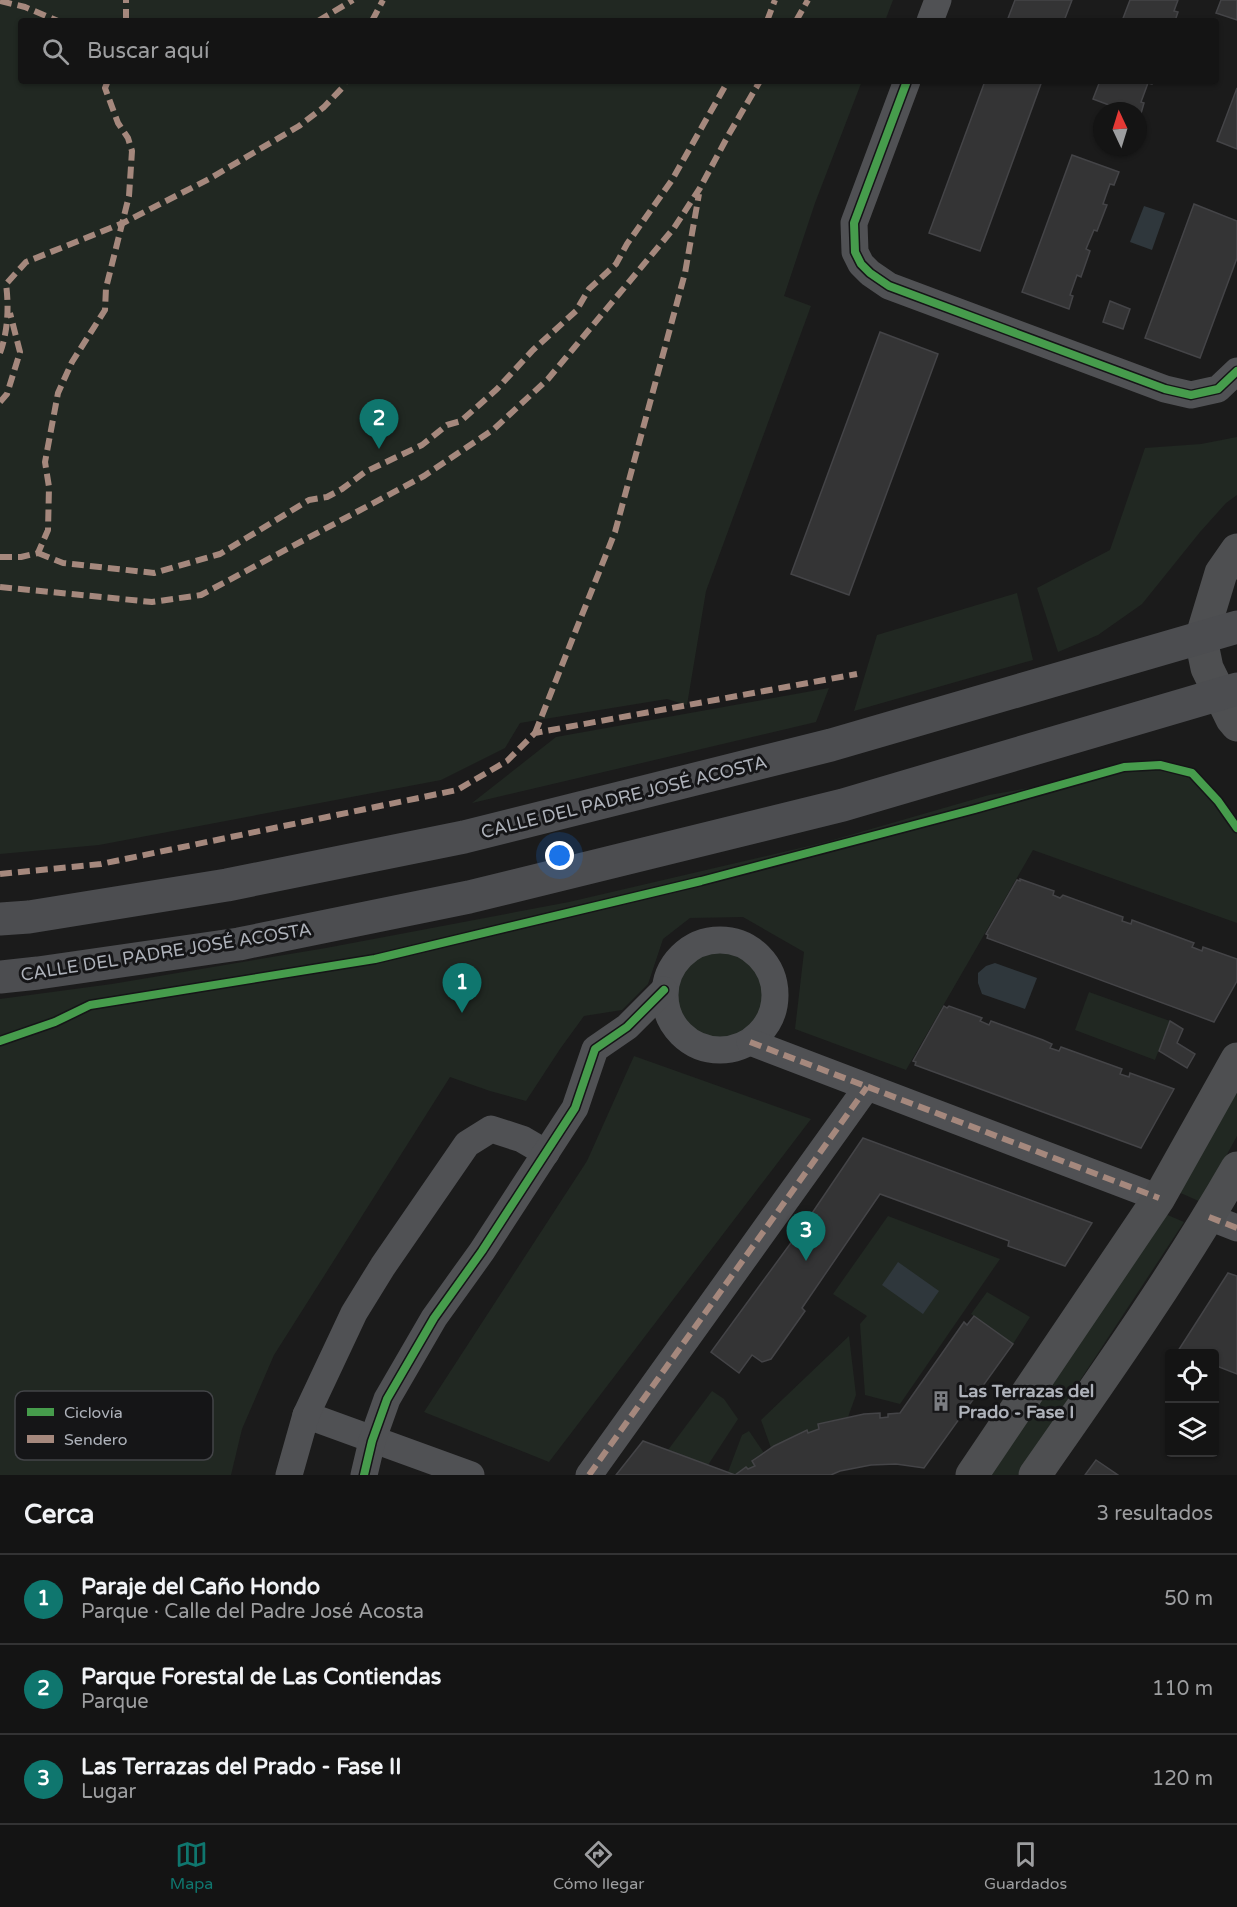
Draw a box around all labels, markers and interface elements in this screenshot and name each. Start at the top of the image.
search box [18,18,1219,84]
icon: search [39,35,72,68]
text: Buscar aquí [87,38,209,64]
north arrow [1093,102,1147,156]
pin: 2 [360,400,398,449]
street label: CALLE DEL PADRE JOSÉ ACOSTA [479,751,769,843]
your location [545,841,574,870]
street label: CALLE DEL PADRE JOSÉ ACOSTA [19,918,313,986]
pin: 1 [442,964,482,1013]
pin: 3 [786,1212,826,1261]
map controls [1165,1349,1219,1457]
button: locate [1165,1349,1219,1403]
place label: Las Terrazas del Prado - Fase I [958,1380,1094,1423]
building icon: Las Terrazas del Prado - Fase I [929,1389,953,1413]
legend [15,1391,213,1460]
text: Ciclovía [64,1403,123,1423]
button: layers [1165,1403,1219,1457]
text: Sendero [64,1430,127,1450]
text: Cerca [24,1499,94,1530]
text: 3 resultados [1097,1502,1213,1526]
text: Paraje del Caño Hondo [81,1574,320,1600]
text: 1 [37,1587,50,1611]
text: 50 m [1164,1587,1213,1611]
text: Parque · Calle del Padre José Acosta [81,1600,424,1624]
text: Parque Forestal de Las Contiendas [81,1664,441,1690]
text: 2 [37,1677,50,1701]
text: 110 m [1152,1677,1213,1701]
text: Parque [81,1690,149,1714]
text: Las Terrazas del Prado - Fase II [81,1754,402,1780]
text: 3 [37,1767,50,1791]
text: 120 m [1152,1767,1213,1791]
text: Lugar [81,1780,136,1804]
tab: Mapa [170,1838,213,1894]
tab: Cómo llegar [553,1838,644,1894]
tab: Guardados [984,1838,1067,1894]

